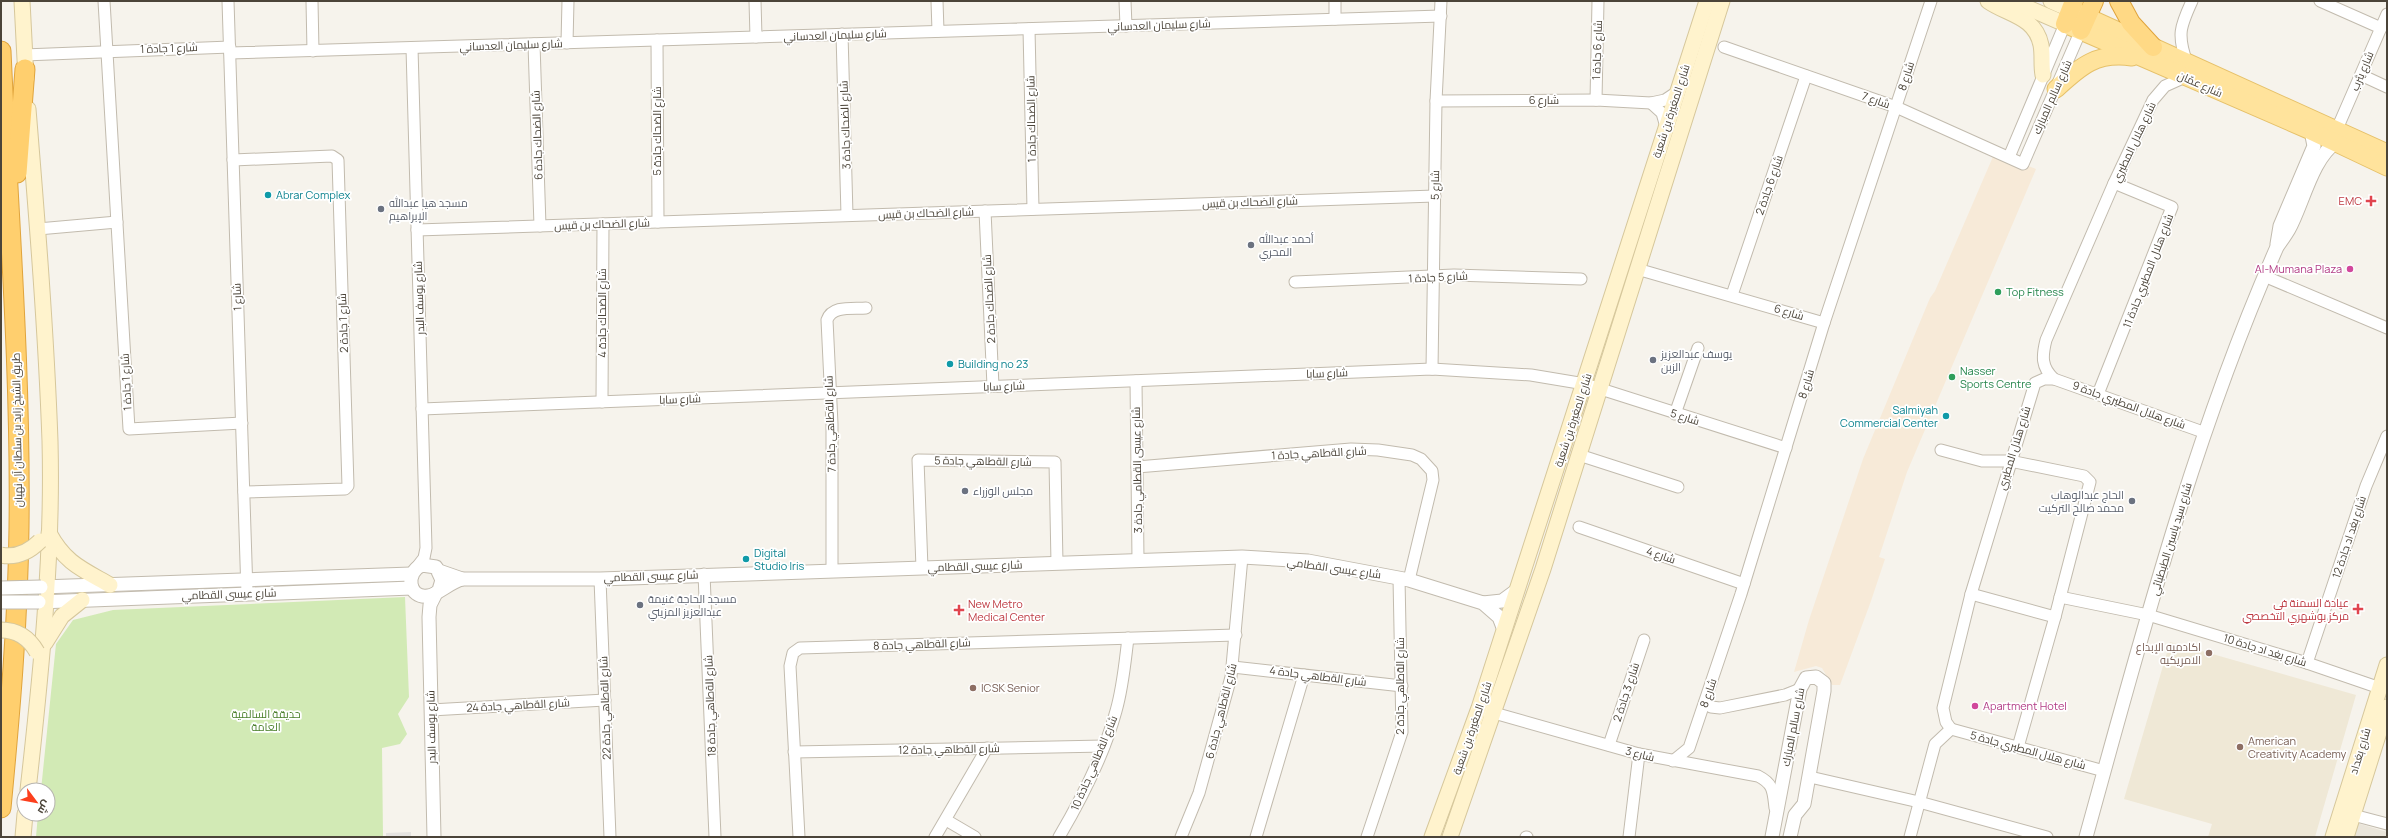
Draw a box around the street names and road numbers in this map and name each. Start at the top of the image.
street label: شارع سليمان العدساني [1107,15,1211,36]
street label: شارع 6 جادة 1 [1588,20,1606,80]
street label: شارع سليمان العدساني [783,25,887,46]
street label: شارع سليمان العدساني [459,35,563,56]
street label: شارع 1 جادة 1 [140,39,198,57]
street label: شارع يثرب [2346,49,2378,93]
street label: شارع سالم المبارك [2028,57,2076,137]
street label: شارع 8 [1894,59,1918,93]
street label: شارع المغيرة بن شعبة [1648,62,1694,160]
street label: شارع عمّان [2175,67,2225,101]
street label: شارع الضحاك جادة 1 [1022,75,1040,163]
street label: شارع الضحاك جادة 3 [835,80,855,170]
street label: شارع الضحاك جادة 5 [649,86,665,176]
street label: شارع 7 [1860,88,1892,112]
street label: شارع الضحاك جادة 6 [527,90,547,180]
street label: شارع 6 [1529,92,1559,108]
street label: شارع هلال المطيري [2108,99,2161,185]
street label: شارع 6 جادة 2 [1751,153,1787,217]
street label: شارع 5 [1427,170,1443,200]
street label: شارع الضحاك بن قيس [1202,192,1298,212]
street label: شارع الضحاك بن قيس [878,203,974,223]
street label: شارع هلال المطيري جادة 11 [2119,212,2178,331]
street label: شارع الضحاك بن قيس [554,214,650,234]
street label: شارع الضحاك جادة 2 [979,254,999,344]
street label: شارع يوسف البدر [410,261,428,336]
street label: شارع 5 جادة 1 [1408,267,1468,287]
street label: شارع الضحاك جادة 4 [594,268,610,358]
street label: شارع 1 [229,283,245,311]
street label: شارع 1 جادة 2 [334,293,352,353]
street label: شارع 6 [1772,300,1806,324]
street label: طريق الشيخ زايد بن سلطان آل نهيان [8,352,26,508]
street label: شارع 1 جادة 1 [117,353,135,411]
street label: شارع سابا [1306,364,1348,382]
street label: شارع 8 [1794,367,1818,401]
street label: شارع المغيرة بن شعبة [1550,371,1596,469]
street label: شارع الةطاهي جادة 7 [820,375,841,473]
street label: شارع سابا [983,377,1025,395]
street label: شارع هلال المطيري جادة 9 [2070,377,2188,434]
street label: شارع سابا [659,390,701,408]
street label: شارع هلال المطيري [1994,404,2035,492]
street label: شارع 5 [1668,405,1702,429]
street label: شارع عيسى القطامي جادة 3 [1128,407,1147,533]
street label: شارع الةطاهي جادة 1 [1271,443,1367,464]
street label: شارع الةطاهي جادة 5 [934,452,1032,471]
street label: شارع سيد ياسين الطبطبائي [2146,481,2197,598]
street label: شارع بغد اد جادة 12 [2328,494,2370,580]
street label: شارع 4 [1644,543,1678,567]
street label: شارع عيسى القطامي [1286,553,1382,584]
street label: شارع عيسى القطامي [927,556,1023,577]
street label: شارع عيسى القطامي [603,566,699,587]
street label: شارع عيسى القطامي [181,584,277,605]
street label: شارع بغد اد جادة 10 [2221,630,2309,670]
street label: شارع الةطاهي جادة 8 [873,634,971,655]
street label: شارع الةطاهي جادة 2 [1392,637,1409,735]
street label: شارع الةطاهي جادة 18 [700,655,721,757]
street label: شارع الةطاهي جادة 22 [595,656,616,760]
street label: شارع 3 جادة 2 [1609,660,1643,724]
street label: شارع الةطاهي جادة 6 [1201,661,1242,761]
street label: شارع الةطاهي جادة 4 [1268,662,1367,691]
street label: شارع 8 [1696,676,1720,710]
street label: شارع المغيرة بن شعبة [1449,679,1495,777]
street label: شارع سالم المبارك [1778,686,1808,768]
street label: شارع يوسف البدر [422,690,440,765]
street label: شارع الةطاهي جادة 24 [466,694,570,717]
street label: شارع الةطاهي جادة 10 [1067,713,1122,814]
street label: شارع بغداد [2345,726,2375,776]
street label: شارع هلال المطيري جادة 5 [1968,727,2088,774]
street label: شارع الةطاهي جادة 12 [898,740,1000,759]
street label: شارع 3 [1624,743,1656,765]

